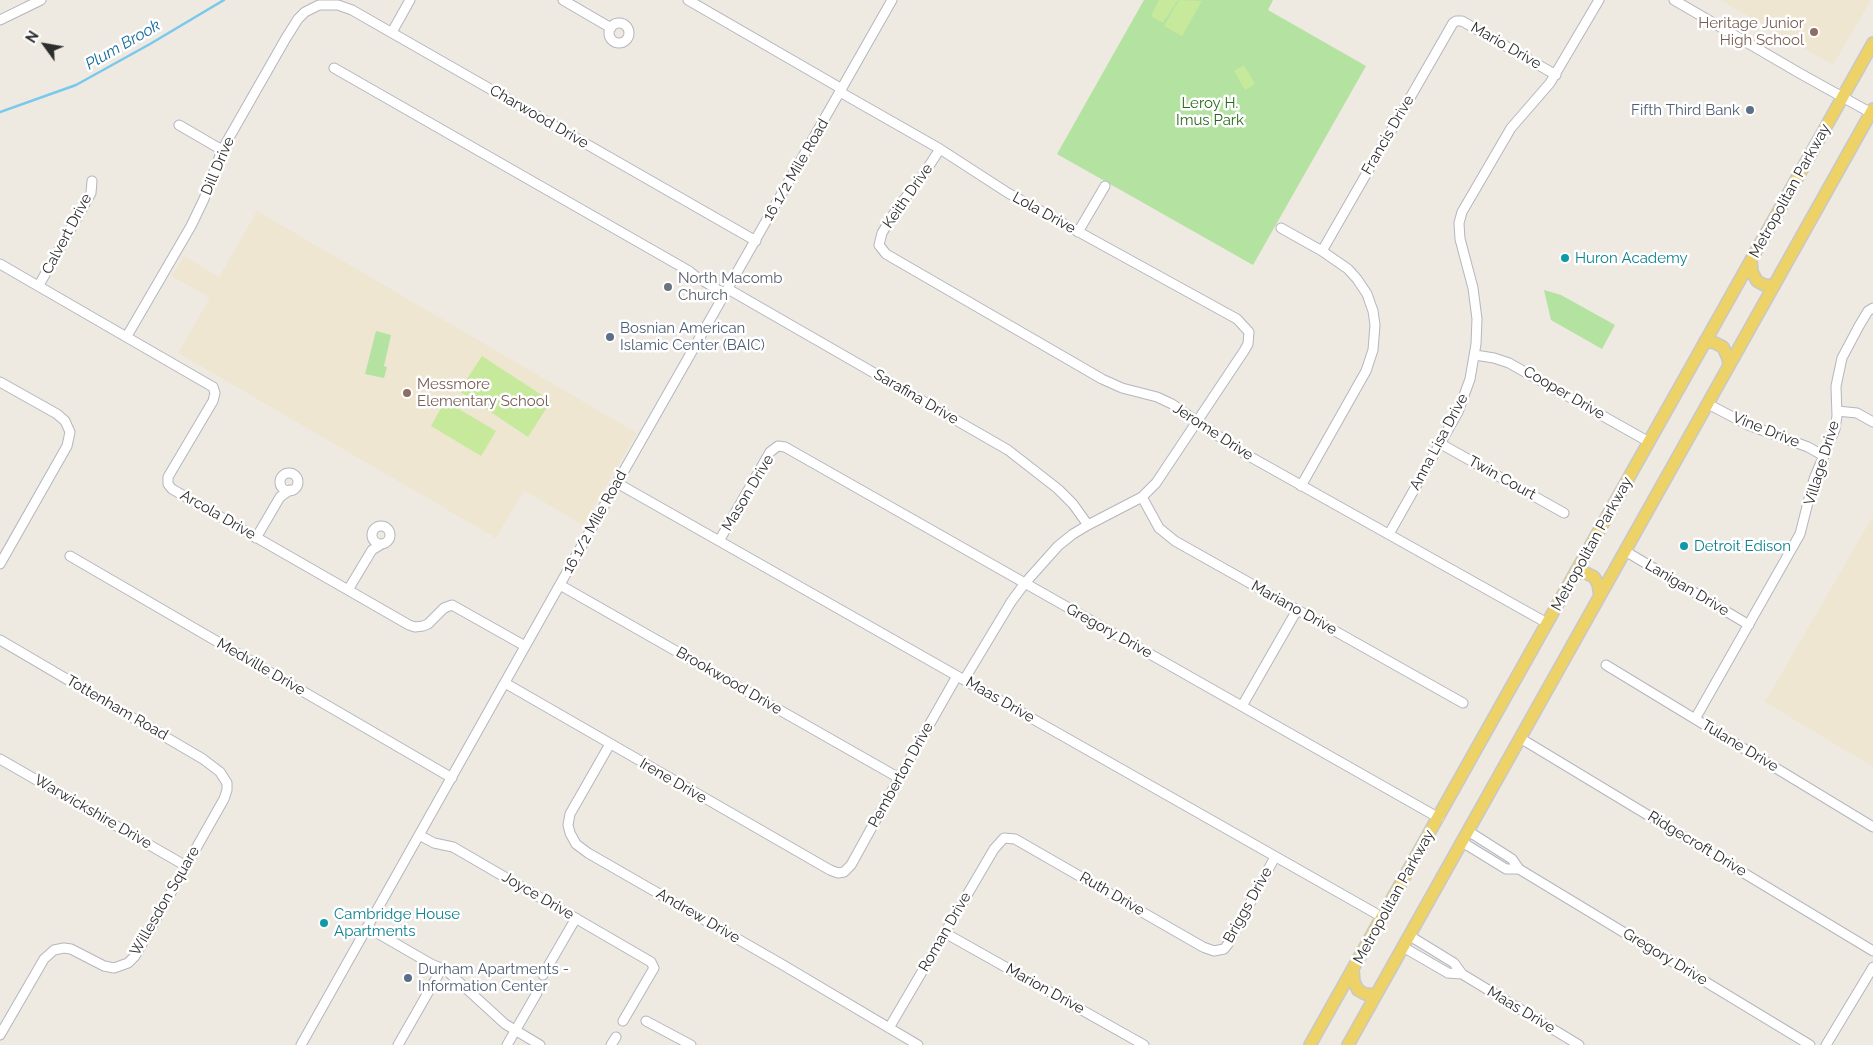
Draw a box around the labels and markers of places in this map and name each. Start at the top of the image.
place label: Heritage Junior High School [1698,14,1804,49]
marker: Heritage Junior High School [1808,26,1820,38]
place label: Fifth Third Bank [1631,101,1740,119]
marker: Fifth Third Bank [1744,104,1756,116]
place label: Huron Academy [1575,249,1688,267]
marker: Huron Academy [1559,252,1571,264]
place label: North Macomb Church [678,269,783,304]
marker: North Macomb Church [662,281,674,293]
place label: Bosnian American Islamic Center (BAIC) [620,319,765,354]
marker: Bosnian American Islamic Center (BAIC) [604,331,616,343]
place label: Messmore Elementary School [417,375,549,410]
marker: Messmore Elementary School [401,387,413,399]
place label: Detroit Edison [1694,537,1791,555]
marker: Detroit Edison [1678,540,1690,552]
place label: Cambridge House Apartments [334,905,460,940]
marker: Cambridge House Apartments [318,917,330,929]
place label: Durham Apartments - Information Center [418,960,569,995]
marker: Durham Apartments - Information Center [402,972,414,984]

